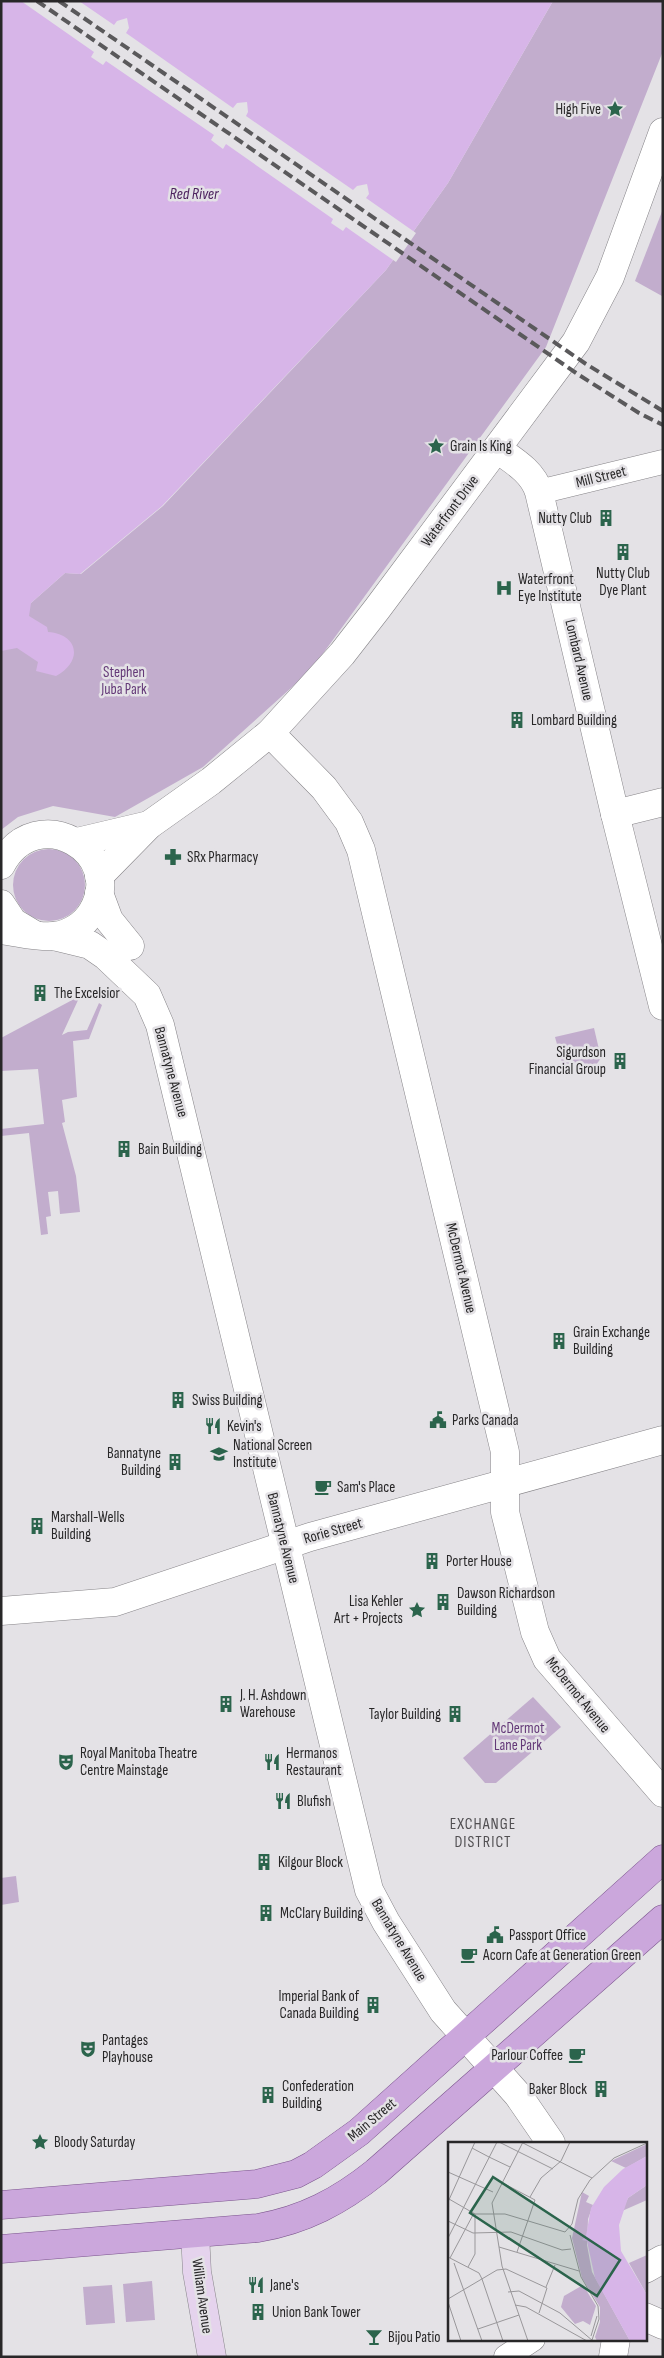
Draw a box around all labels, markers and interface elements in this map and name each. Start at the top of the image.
place icon: High Five [605,99,625,119]
place label: High Five [555,100,601,119]
water label: Red River [169,185,219,204]
place icon: Grain Is King [426,436,446,456]
place label: Grain Is King [450,437,512,456]
street label: Mill Street [574,461,629,492]
street label: Waterfront Drive [417,472,483,550]
building icon: Nutty Club [596,508,616,528]
place label: Nutty Club [538,509,592,528]
building icon: Nutty Club Dye Plant [613,542,633,562]
place label: Nutty Club Dye Plant [596,564,650,600]
place label: Waterfront Eye Institute [518,570,582,606]
hospital icon: Waterfront Eye Institute [494,578,514,598]
street label: Lombard Avenue [560,618,598,702]
park label: Stephen Juba Park [100,663,147,699]
building icon: Lombard Building [507,710,527,730]
place label: Lombard Building [531,711,617,730]
pharmacy icon: SRx Pharmacy [163,847,183,867]
place label: SRx Pharmacy [187,848,259,867]
building icon: The Excelsior [30,983,50,1003]
place label: The Excelsior [54,984,121,1003]
street label: Bannatyne Avenue [150,1025,192,1119]
place label: Sigurdson Financial Group [529,1043,606,1079]
building icon: Sigurdson Financial Group [610,1051,630,1071]
building icon: Bain Building [114,1139,134,1159]
place label: Bain Building [138,1140,202,1159]
street label: McDermot Avenue [441,1221,481,1315]
place label: Grain Exchange Building [573,1323,650,1359]
building icon: Grain Exchange Building [549,1331,569,1351]
building icon: Swiss Building [168,1390,188,1410]
place label: Swiss Building [192,1391,263,1410]
public building icon: Parks Canada [428,1410,448,1430]
place label: Parks Canada [452,1411,519,1430]
restaurant icon: Kevin's [203,1416,223,1436]
place label: Kevin's [227,1417,262,1436]
place label: National Screen Institute [233,1436,312,1472]
place label: Bannatyne Building [107,1444,161,1480]
school or university icon: National Screen Institute [209,1444,229,1464]
building icon: Bannatyne Building [165,1452,185,1472]
cafe icon: Sam's Place [313,1477,333,1497]
place label: Sam's Place [337,1478,395,1497]
street label: Bannatyne Avenue [263,1491,303,1585]
place label: Marshall-Wells Building [51,1508,125,1544]
street label: Rorie Street [301,1513,365,1548]
building icon: Marshall-Wells Building [27,1516,47,1536]
building icon: Porter House [422,1551,442,1571]
place label: Porter House [446,1552,512,1571]
place label: Dawson Richardson Building [457,1584,555,1620]
place label: Lisa Kehler Art + Projects [333,1592,404,1628]
building icon: Dawson Richardson Building [433,1592,453,1612]
place icon: Lisa Kehler Art + Projects [407,1600,427,1620]
street label: McDermot Avenue [542,1653,614,1737]
place label: J. H. Ashdown Warehouse [239,1686,306,1722]
building icon: J. H. Ashdown Warehouse [216,1694,236,1714]
building icon: Taylor Building [445,1704,465,1724]
place label: Taylor Building [369,1705,441,1724]
park label: McDermot Lane Park [491,1719,545,1755]
place label: Royal Manitoba Theatre Centre Mainstage [80,1744,197,1780]
place label: Hermanos Restaurant [286,1744,342,1780]
theatre icon: Royal Manitoba Theatre Centre Mainstage [56,1752,76,1772]
restaurant icon: Hermanos Restaurant [262,1752,282,1772]
restaurant icon: Blufish [273,1791,293,1811]
place label: Blufish [297,1792,331,1811]
district label: EXCHANGE DISTRICT [450,1815,516,1852]
building icon: Kilgour Block [254,1852,274,1872]
place label: Kilgour Block [278,1853,343,1872]
street label: Bannatyne Avenue [367,1895,431,1985]
building icon: McClary Building [256,1903,276,1923]
place label: McClary Building [280,1904,363,1923]
public building icon: Passport Office [485,1925,505,1945]
place label: Passport Office [509,1926,586,1945]
cafe icon: Acorn Cafe at Generation Green [459,1945,479,1965]
place label: Acorn Cafe at Generation Green [482,1946,641,1965]
place label: Imperial Bank of Canada Building [279,1987,360,2023]
building icon: Imperial Bank of Canada Building [363,1995,383,2015]
place label: Pantages Playhouse [102,2031,153,2067]
theatre icon: Pantages Playhouse [78,2039,98,2059]
cafe icon: Parlour Coffee [567,2045,587,2065]
place label: Parlour Coffee [491,2046,563,2065]
place label: Confederation Building [282,2077,354,2113]
building icon: Baker Block [591,2079,611,2099]
place label: Baker Block [529,2080,587,2099]
building icon: Confederation Building [258,2085,278,2105]
street label: Main Street [344,2094,401,2146]
place icon: Bloody Saturday [30,2132,50,2152]
place label: Bloody Saturday [54,2133,135,2152]
inset map [448,2142,646,2340]
street label: William Avenue [187,2257,217,2335]
restaurant icon: Jane's [246,2275,266,2295]
place label: Jane's [269,2276,299,2295]
building icon: Union Bank Tower [248,2302,268,2322]
place label: Union Bank Tower [272,2303,361,2322]
bar icon: Bijou Patio [364,2327,384,2347]
place label: Bijou Patio [388,2328,441,2347]

